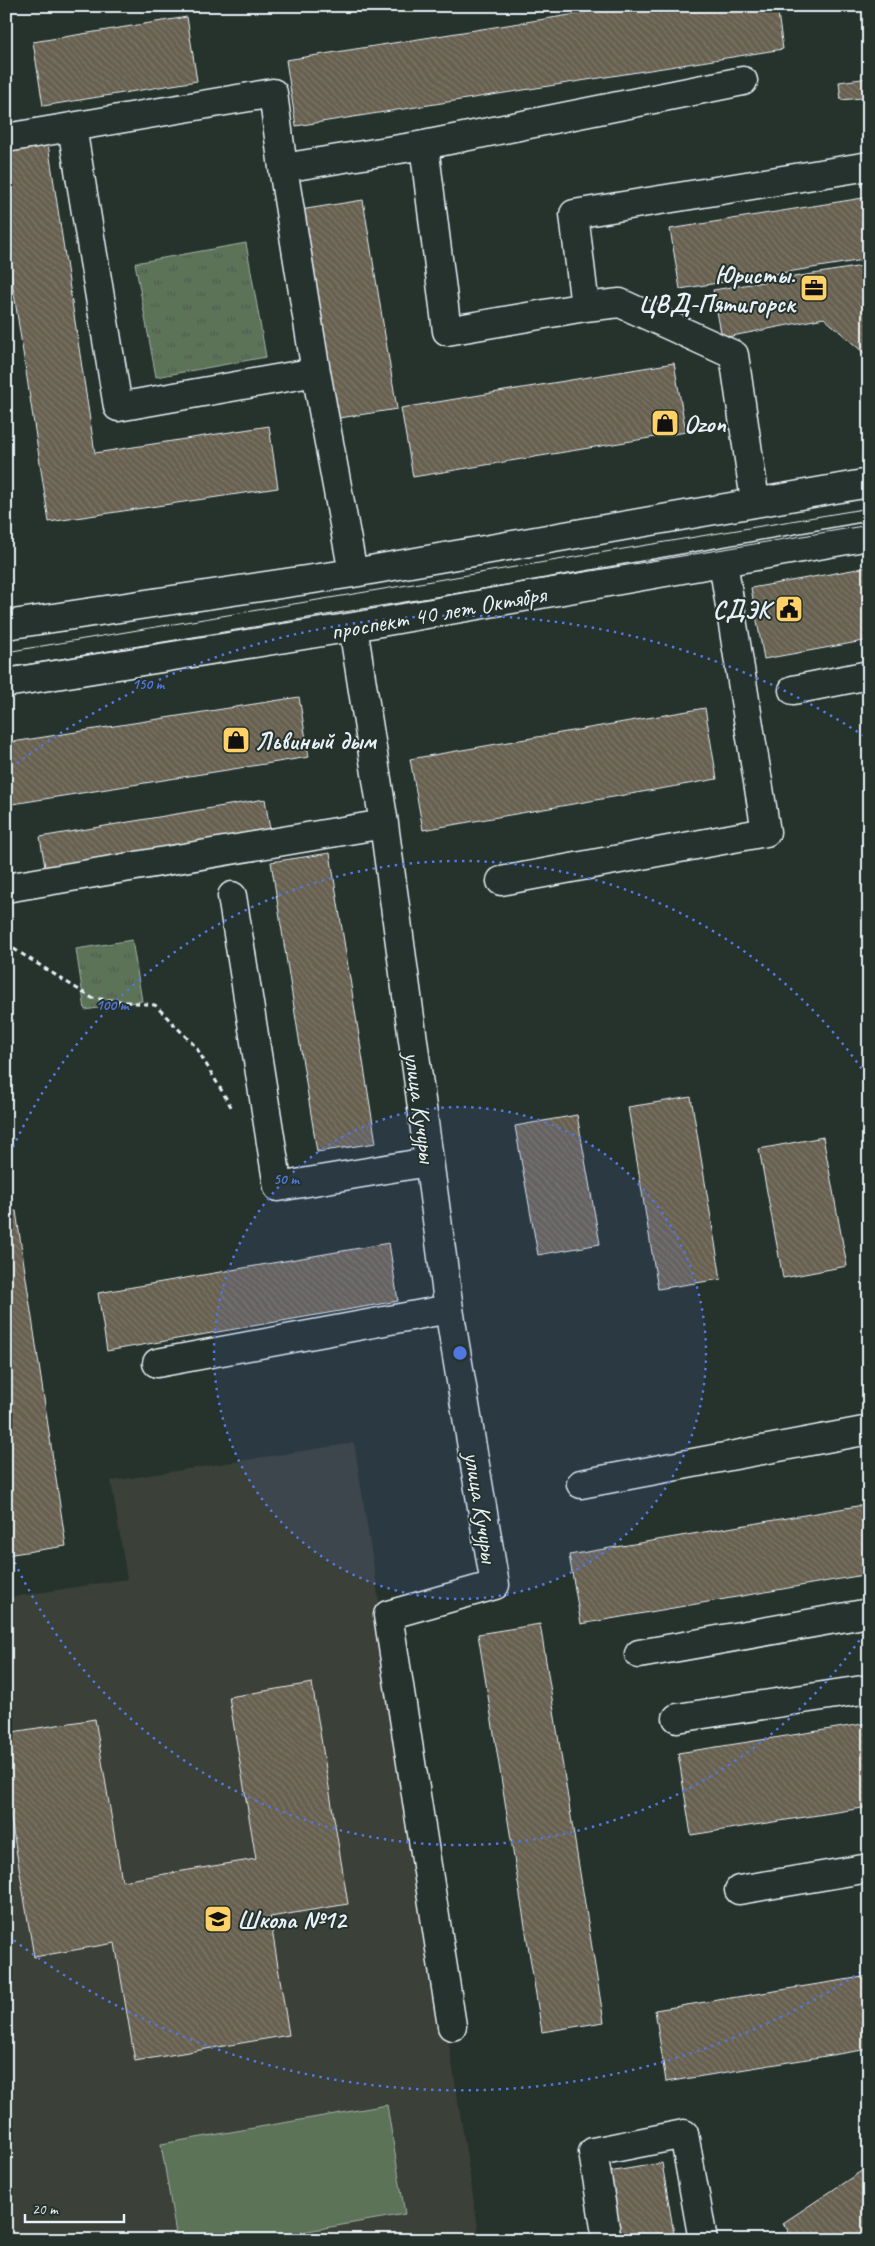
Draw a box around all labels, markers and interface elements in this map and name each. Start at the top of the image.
place label: Юристы. ЦВД-Пятигорск [638,259,797,320]
office icon: Юристы. ЦВД-Пятигорск [799,273,829,303]
shop icon: Ozon [650,408,680,438]
place label: Ozon [684,408,726,440]
street label: проспект 40 лет Октября [328,578,551,648]
place label: СДЭК [713,594,775,626]
public building icon: СДЭК [774,594,804,624]
text: 150 m [132,675,166,694]
shop icon: Львиный дым [221,725,251,755]
place label: Львиный дым [255,725,377,757]
text: 100 m [96,996,130,1015]
street label: улица Кучуры [396,1048,444,1166]
text: 50 m [273,1170,300,1189]
centre of rings [451,1344,469,1362]
street label: улица Кучуры [456,1447,506,1567]
school or university icon: Школа №12 [203,1904,233,1934]
place label: Школа №12 [237,1904,349,1936]
scale bar [25,2191,124,2223]
text: 20 m [32,2200,59,2219]

